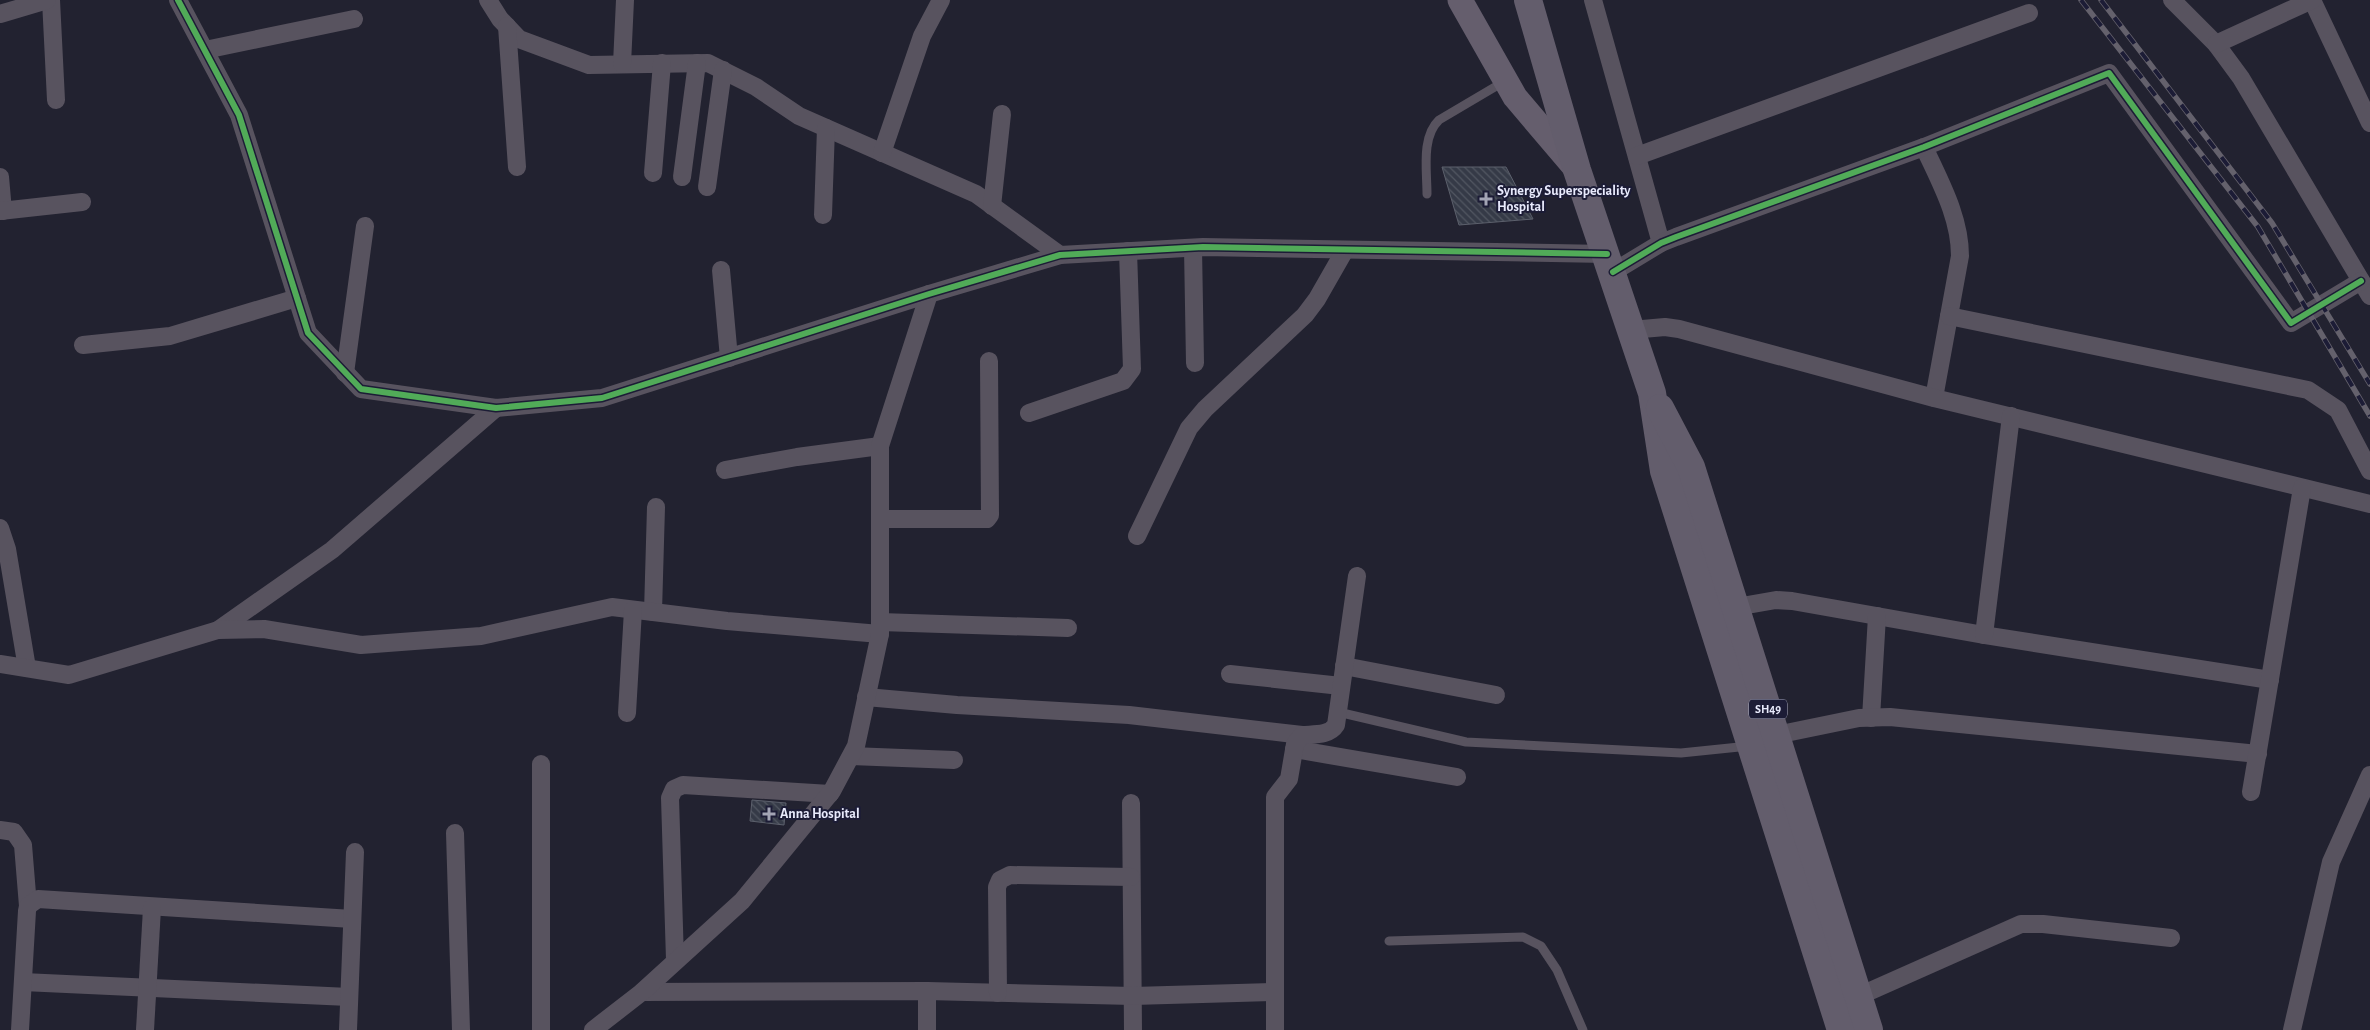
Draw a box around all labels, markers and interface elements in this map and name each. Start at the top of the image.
place label: Synergy Superspeciality Hospital [1497,184,1631,214]
marker: Synergy Superspeciality Hospital [1479,192,1493,206]
road number: SH49 [1749,700,1787,719]
marker: Anna Hospital [762,807,776,821]
place label: Anna Hospital [780,807,860,821]

